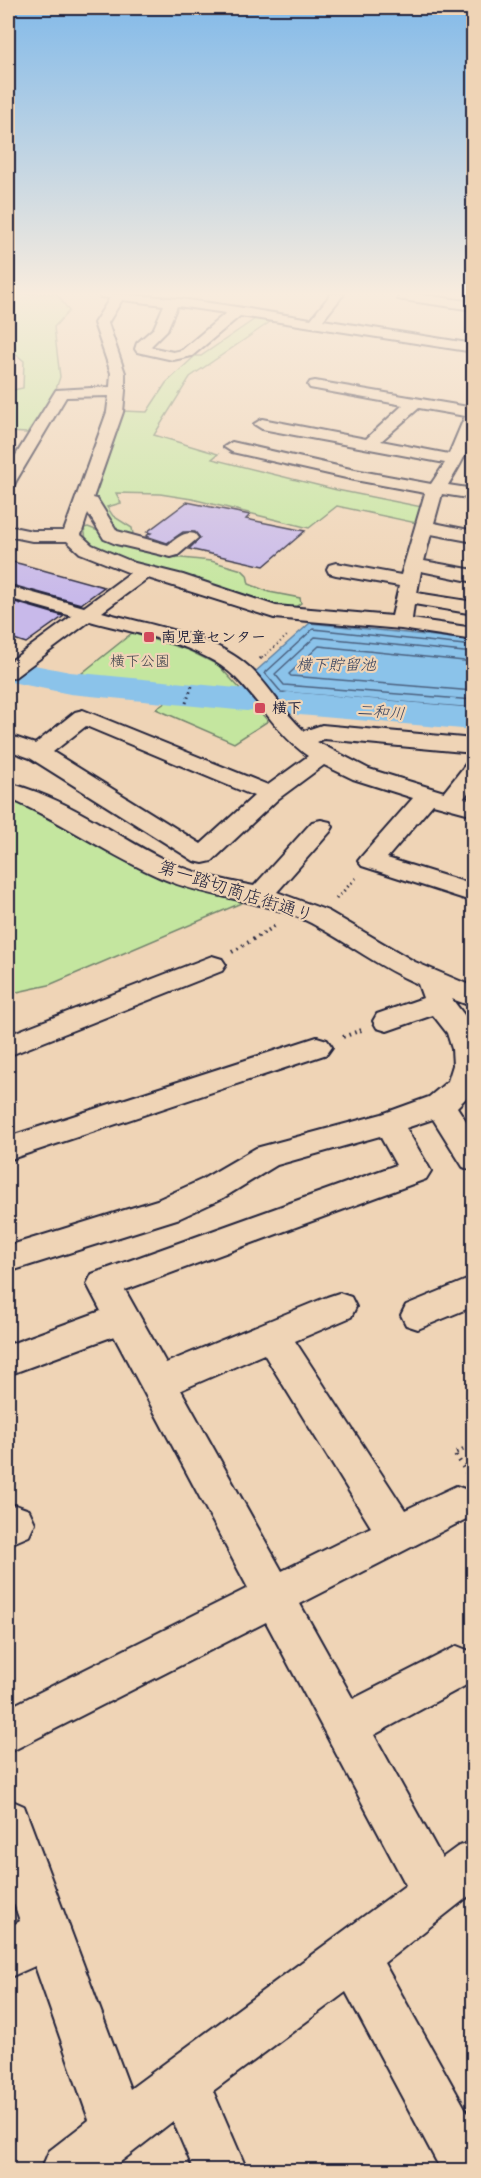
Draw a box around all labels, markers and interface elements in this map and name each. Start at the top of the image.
place label: 南児童センター [161,628,266,646]
marker: 南児童センター [142,630,156,644]
park label: 横下公園 [110,652,170,670]
water label: 横下貯留池 [296,655,377,674]
place label: 横下 [272,699,302,717]
water label: 二和川 [356,700,406,723]
marker: 横下 [253,701,267,715]
street label: 第一踏切商店街通り [156,856,316,926]

